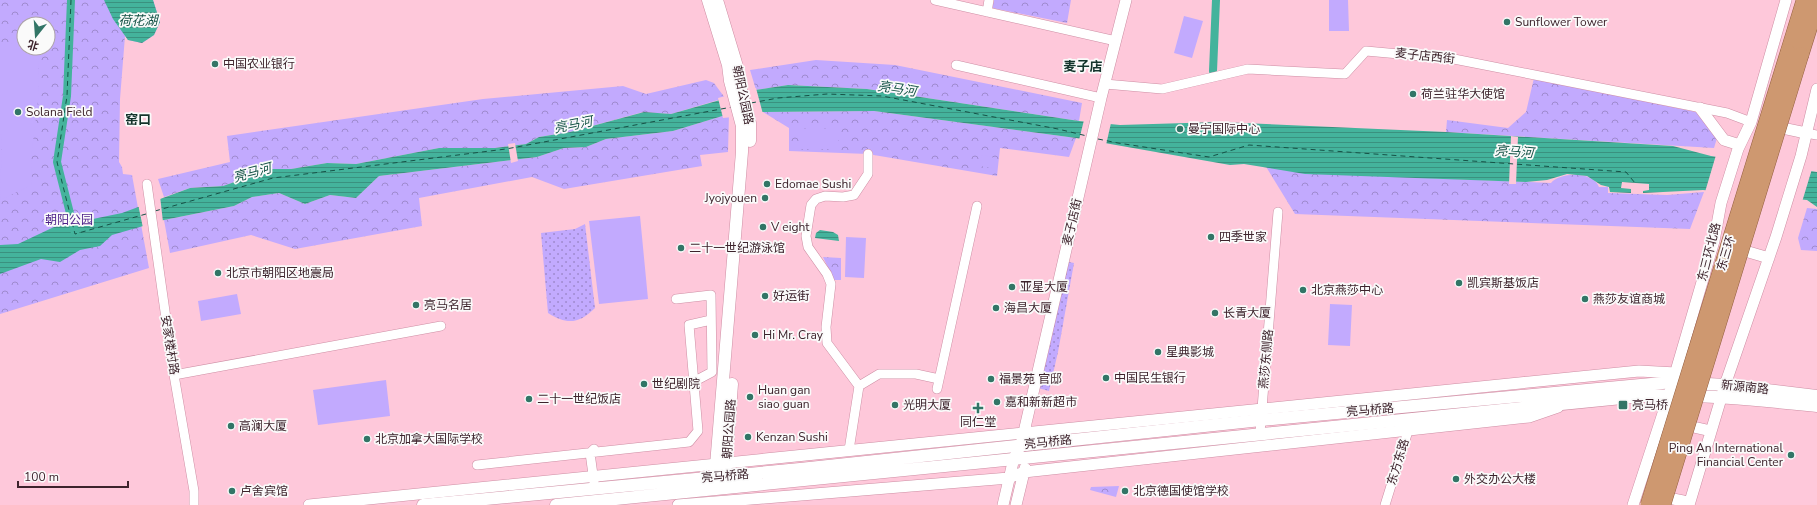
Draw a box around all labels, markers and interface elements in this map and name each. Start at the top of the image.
water label: 荷花湖 [118,12,159,30]
place label: Sunflower Tower [1515,14,1608,30]
north arrow [16,16,56,56]
marker: Sunflower Tower [1502,17,1512,27]
text: 北 [26,36,41,54]
street label: 麦子店西街 [1394,45,1456,67]
place label: 中国农业银行 [223,56,295,72]
district label: 麦子店 [1063,58,1103,76]
marker: 中国农业银行 [210,59,220,69]
street label: 朝阳公园路 [729,64,757,126]
water label: 亮马河 [876,77,920,101]
place label: 荷兰驻华大使馆 [1421,86,1505,102]
marker: 荷兰驻华大使馆 [1408,89,1418,99]
place label: Solana Field [26,104,92,120]
marker: Solana Field [13,107,23,117]
district label: 窑口 [125,111,151,129]
water label: 亮马河 [552,112,597,138]
place label: 曼宁国际中心 [1188,121,1260,137]
marker: 曼宁国际中心 [1175,124,1185,134]
water label: 亮马河 [1494,142,1537,163]
water label: 亮马河 [231,158,276,187]
place label: Edomae Sushi [775,176,851,192]
marker: Edomae Sushi [762,179,772,189]
place label: Jyojyouen [704,190,757,206]
marker: Jyojyouen [760,193,770,203]
street label: 麦子店街 [1059,197,1085,247]
park label: 朝阳公园 [45,212,93,228]
place label: V eight [770,219,810,235]
street label: 东三环北路 [1694,221,1724,283]
marker: V eight [758,222,768,232]
place label: 四季世家 [1219,229,1267,245]
marker: 四季世家 [1206,232,1216,242]
street label: 东三环 [1713,233,1739,273]
place label: 二十一世纪游泳馆 [689,240,785,256]
marker: 二十一世纪游泳馆 [676,243,686,253]
place label: 北京市朝阳区地震局 [226,265,334,281]
marker: 北京市朝阳区地震局 [213,268,223,278]
place label: 凯宾斯基饭店 [1467,275,1539,291]
marker: 凯宾斯基饭店 [1454,278,1464,288]
place label: 亚星大厦 [1020,279,1068,295]
marker: 亚星大厦 [1007,282,1017,292]
place label: 北京燕莎中心 [1311,282,1383,298]
marker: 北京燕莎中心 [1298,285,1308,295]
place label: 好运街 [773,288,809,304]
marker: 好运街 [760,291,770,301]
place label: 燕莎友谊商城 [1593,291,1665,307]
marker: 燕莎友谊商城 [1580,294,1590,304]
place label: 亮马名居 [424,297,472,313]
marker: 亮马名居 [411,300,421,310]
place label: 海昌大厦 [1004,300,1052,316]
marker: 海昌大厦 [991,303,1001,313]
place label: 长青大厦 [1223,305,1271,321]
marker: 长青大厦 [1210,308,1220,318]
street label: 安家楼村路 [157,314,183,376]
place label: Hi Mr. Cray [763,327,824,343]
street label: 燕莎东侧路 [1255,328,1277,390]
marker: Hi Mr. Cray [750,330,760,340]
place label: 星典影城 [1166,344,1214,360]
marker: 星典影城 [1153,347,1163,357]
place label: 中国民生银行 [1114,370,1186,386]
place label: 福景苑 官邸 [999,371,1062,387]
marker: 中国民生银行 [1101,373,1111,383]
marker: 福景苑 官邸 [986,374,996,384]
place label: 世纪剧院 [652,376,700,392]
street label: 新源南路 [1720,377,1770,397]
marker: 世纪剧院 [639,379,649,389]
place label: Huan gan siao guan [758,382,810,412]
place label: 二十一世纪饭店 [537,391,621,407]
marker: Huan gan siao guan [745,392,755,402]
marker: 二十一世纪饭店 [524,394,534,404]
place label: 嘉和新新超市 [1005,394,1077,410]
place label: 光明大厦 [903,397,951,413]
marker: 嘉和新新超市 [992,397,1002,407]
place label: 亮马桥 [1632,397,1668,413]
street label: 朝阳公园路 [719,399,739,459]
marker: 亮马桥 [1617,399,1629,411]
marker: 光明大厦 [890,400,900,410]
street label: 亮马桥路 [1345,400,1395,420]
marker: 同仁堂 [973,403,983,413]
place label: 同仁堂 [960,414,996,430]
place label: 高澜大厦 [239,418,287,434]
marker: 高澜大厦 [226,421,236,431]
place label: Kenzan Sushi [756,429,828,445]
place label: 北京加拿大国际学校 [375,431,483,447]
marker: Kenzan Sushi [743,432,753,442]
street label: 亮马桥路 [1023,432,1073,452]
marker: 北京加拿大国际学校 [362,434,372,444]
street label: 东方东路 [1383,437,1413,487]
place label: Ping An International Financial Center [1669,440,1784,470]
marker: Ping An International Financial Center [1786,450,1796,460]
scale bar [18,463,128,489]
street label: 亮马桥路 [700,466,750,486]
text: 100 m [24,469,59,485]
place label: 外交办公大楼 [1464,471,1536,487]
marker: 外交办公大楼 [1451,474,1461,484]
place label: 卢舍宾馆 [240,483,288,499]
place label: 北京德国使馆学校 [1133,483,1229,499]
marker: 卢舍宾馆 [227,486,237,496]
marker: 北京德国使馆学校 [1120,486,1130,496]

